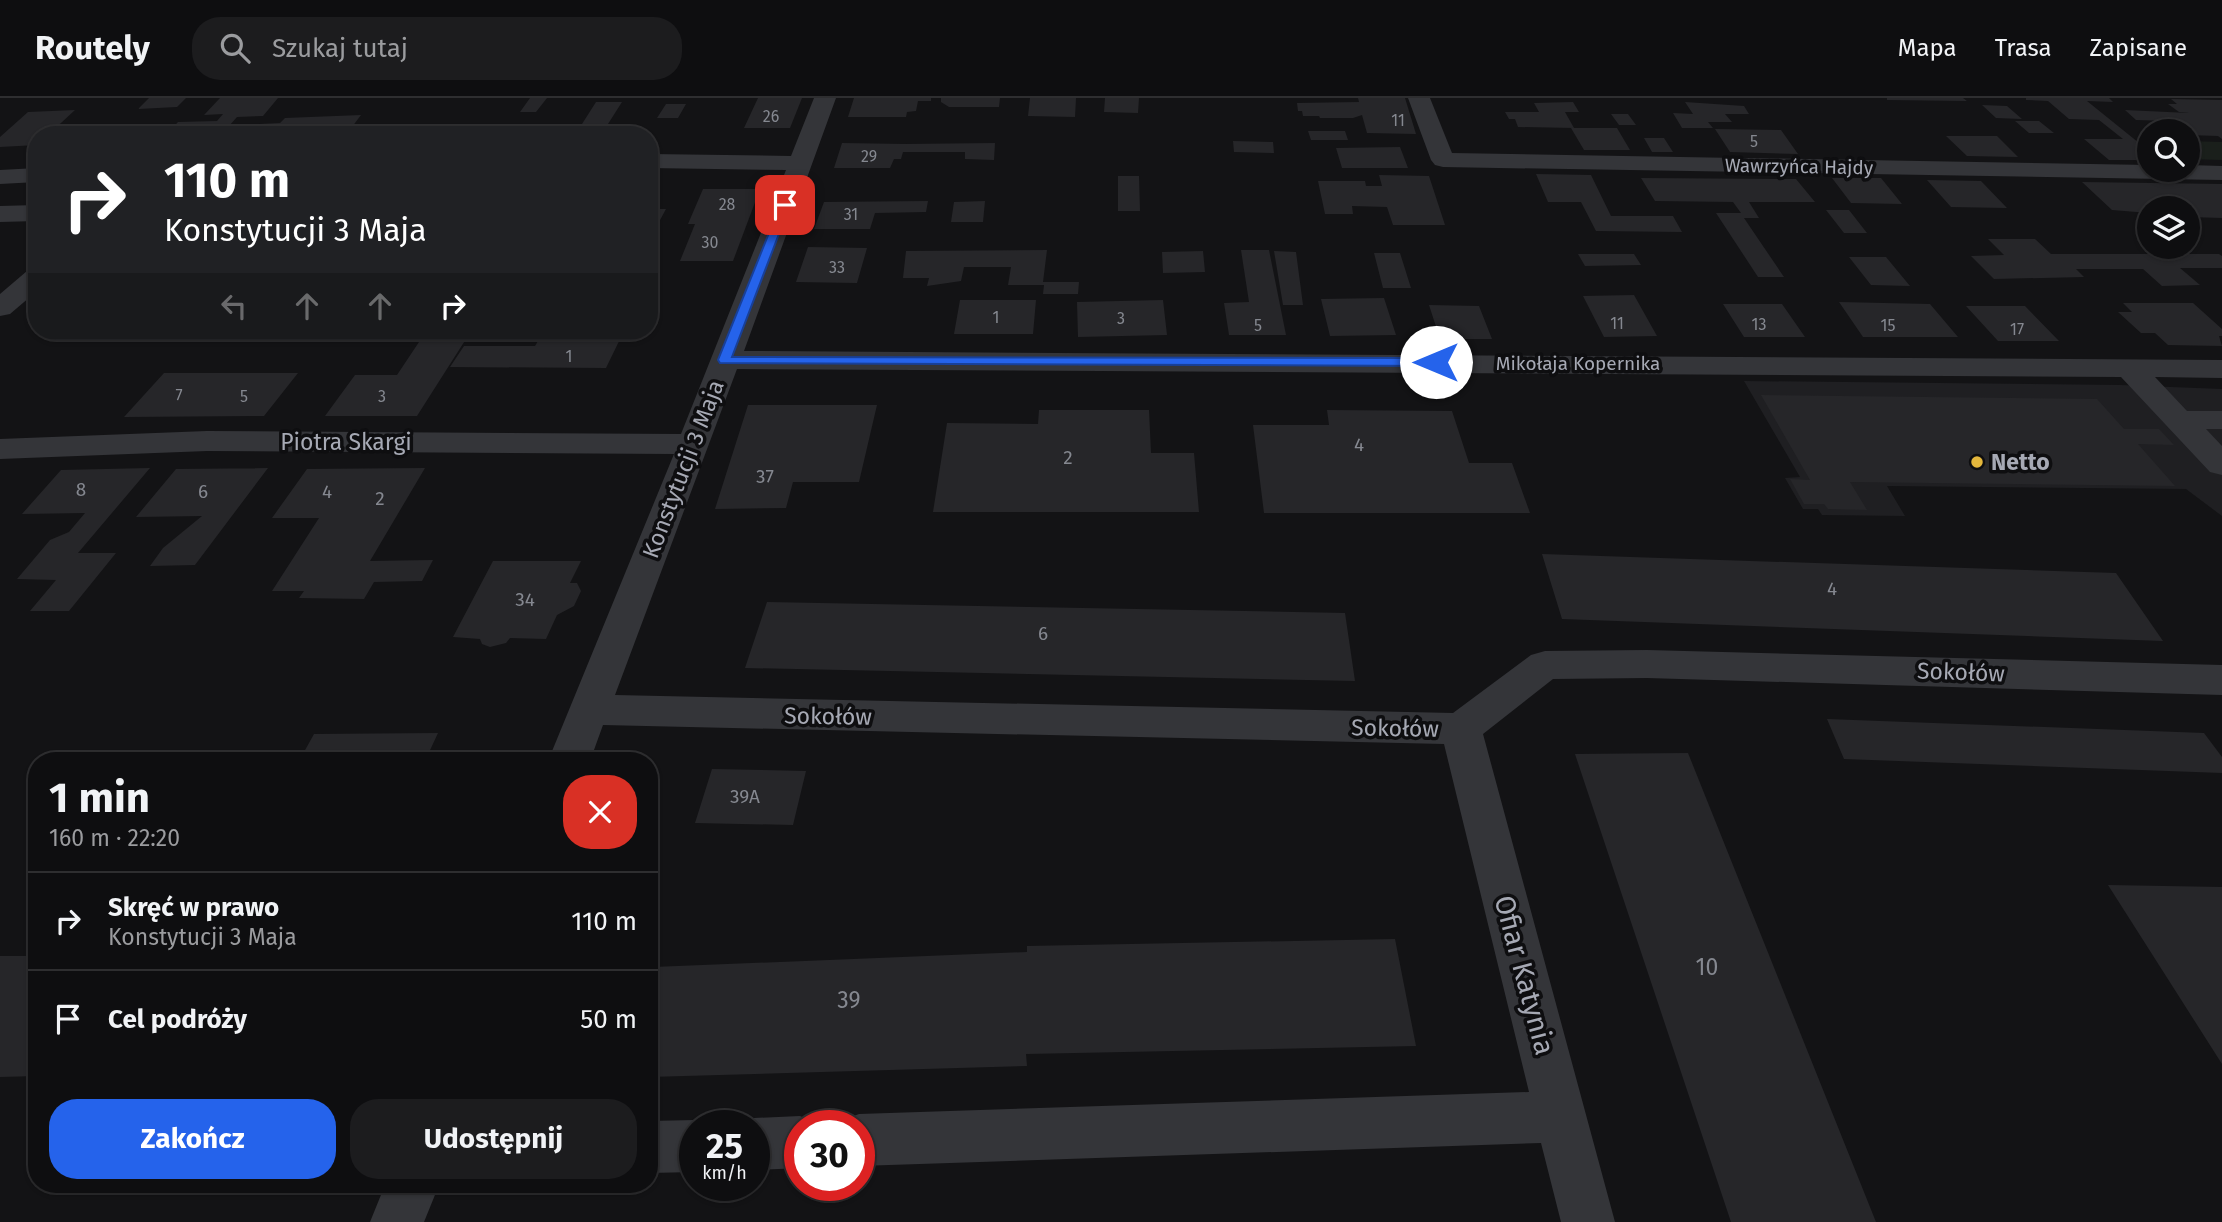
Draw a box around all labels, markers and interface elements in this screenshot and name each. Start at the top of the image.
search box [192,17,682,80]
text: Routely [35,28,150,68]
icon: search [216,29,254,67]
text: Szukaj tutaj [272,33,408,64]
text: Mapa [1898,34,1957,62]
text: Trasa [1995,34,2052,62]
text: Zapisane [2090,34,2187,62]
house number: 26 [763,107,779,126]
house number: 11 [1391,111,1405,130]
map controls [2137,119,2200,259]
button: search [2137,119,2200,182]
house number: 5 [1750,132,1758,151]
house number: 29 [861,147,877,166]
text: 110 m [164,151,290,210]
icon: right [49,154,140,245]
street label: Wawrzyńca Hajdy [1725,154,1874,179]
pin [755,175,815,235]
icon: arrive [766,186,804,224]
house number: 28 [719,195,736,214]
button: layers [2137,196,2200,259]
house number: 31 [844,205,858,224]
text: Konstytucji 3 Maja [164,211,427,249]
house number: 30 [702,233,719,252]
house number: 33 [829,258,845,277]
icon: left [215,287,253,325]
icon: ahead [288,287,326,325]
icon: ahead [361,287,399,325]
icon: right [434,287,472,325]
house number: 1 [993,308,999,327]
house number: 3 [1117,309,1125,328]
house number: 11 [1610,314,1624,333]
house number: 13 [1752,315,1766,334]
house number: 5 [1254,316,1262,335]
house number: 15 [1881,316,1895,335]
house number: 17 [2010,320,2024,339]
position arrow [1399,325,1473,399]
house number: 1 [566,347,572,366]
street label: Mikołaja Kopernika [1496,352,1660,375]
street label: Konstytucji 3 Maja [636,376,730,562]
house number: 7 [175,386,183,405]
house number: 5 [240,387,248,406]
house number: 3 [378,387,386,406]
street label: Piotra Skargi [280,428,412,456]
house number: 4 [1354,433,1364,456]
house number: 2 [1063,446,1073,469]
place label: Netto [1991,448,2050,476]
marker: Netto [1969,454,1985,470]
house number: 37 [756,465,774,488]
house number: 8 [76,478,86,501]
house number: 6 [198,480,208,503]
house number: 4 [322,480,332,503]
house number: 2 [375,487,385,510]
house number: 4 [1827,577,1837,600]
house number: 34 [515,588,535,611]
house number: 6 [1038,622,1048,645]
street label: Sokołów [1917,656,2006,688]
street label: Sokołów [784,701,873,731]
street label: Sokołów [1351,713,1440,743]
text: 1 min [49,773,150,823]
button: close [563,775,637,849]
house number: 39A [730,785,760,808]
text: 160 m · 22:20 [49,824,180,852]
text: Skręć w prawo [108,892,279,923]
street label: Ofiar Katynia [1487,892,1562,1058]
icon: right [49,902,87,940]
text: 110 m [571,906,637,937]
text: Konstytucji 3 Maja [108,923,297,951]
house number: 10 [1696,953,1718,981]
house number: 39 [837,986,861,1014]
icon: arrive [49,1000,87,1038]
text: Cel podróży [108,1004,247,1035]
text: 50 m [580,1004,637,1035]
button: Zakończ [49,1099,336,1179]
button: Udostępnij [350,1099,637,1179]
speed limit sign: 30 [784,1110,875,1201]
text: 25 [706,1125,743,1167]
text: km/h [702,1162,747,1184]

